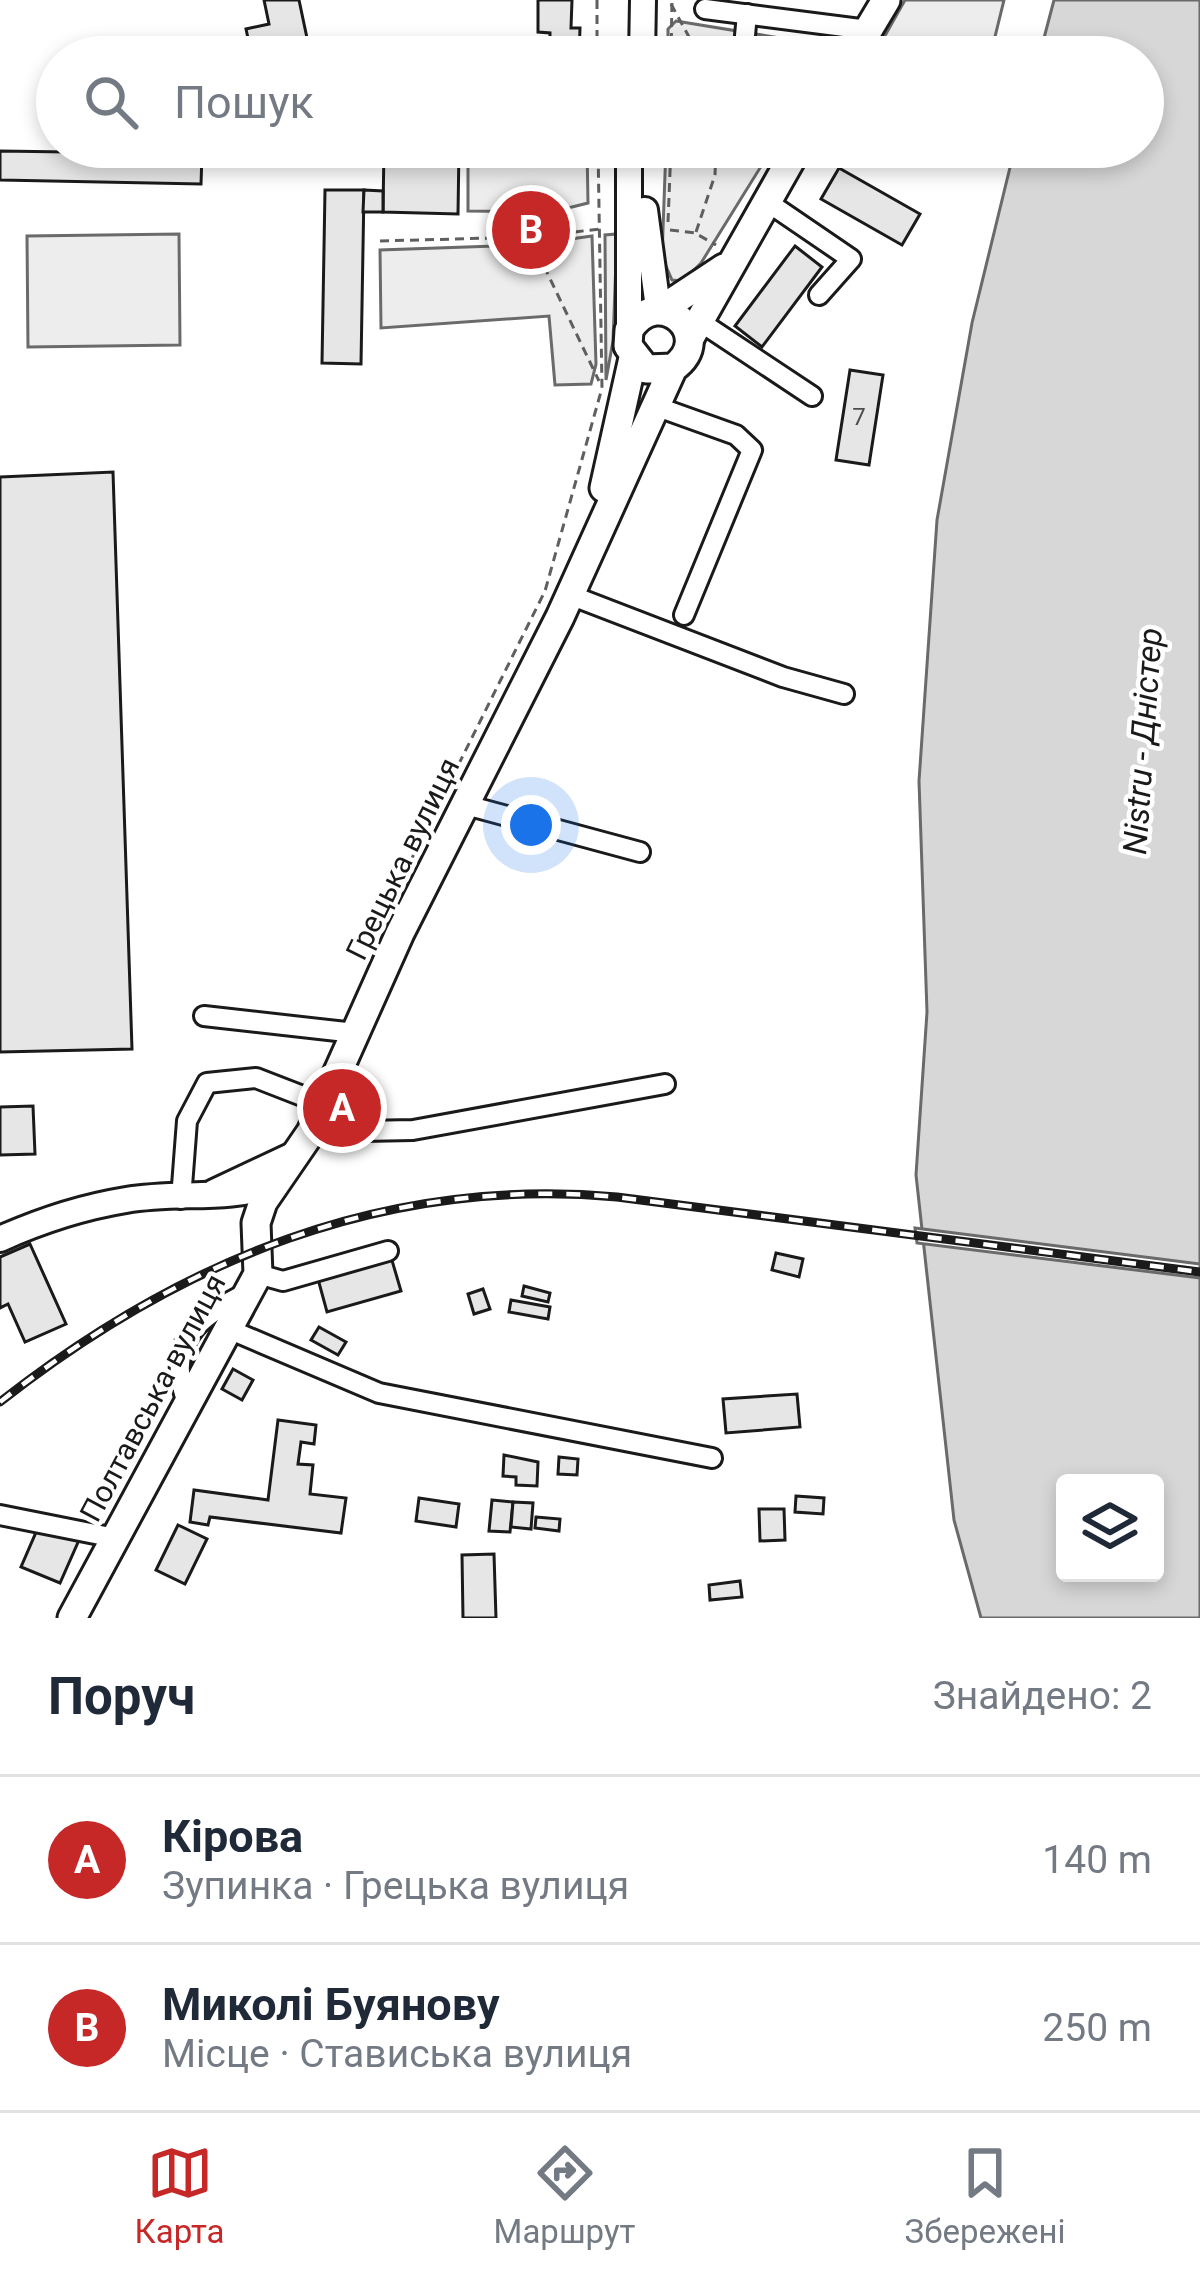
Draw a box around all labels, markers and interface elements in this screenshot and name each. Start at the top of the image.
search box [36,36,1164,168]
icon: search [78,69,144,135]
text: Пошук [174,76,314,129]
pin: B [492,185,570,275]
house number: 7 [852,403,866,431]
water label: Nistru - Дністер [1115,626,1170,856]
street label: Грецька вулиця [339,752,467,965]
your location [501,795,561,855]
pin: A [303,1063,381,1153]
street label: Полтавська вулиця [73,1268,233,1527]
map controls [1056,1474,1164,1582]
button: layers [1056,1474,1164,1582]
text: Поруч [48,1667,195,1726]
text: Знайдено: 2 [933,1673,1152,1719]
text: Кірова [162,1810,303,1863]
text: A [74,1837,100,1883]
text: 140 m [1042,1837,1152,1883]
text: Зупинка · Грецька вулиця [162,1863,629,1909]
text: Миколі Буянову [162,1978,500,2031]
text: B [75,2005,99,2051]
text: 250 m [1042,2005,1152,2051]
text: Місце · Стависька вулиця [162,2031,632,2077]
tab: Карта [135,2140,225,2251]
tab: Маршрут [494,2140,635,2251]
tab: Збережені [905,2140,1065,2251]

